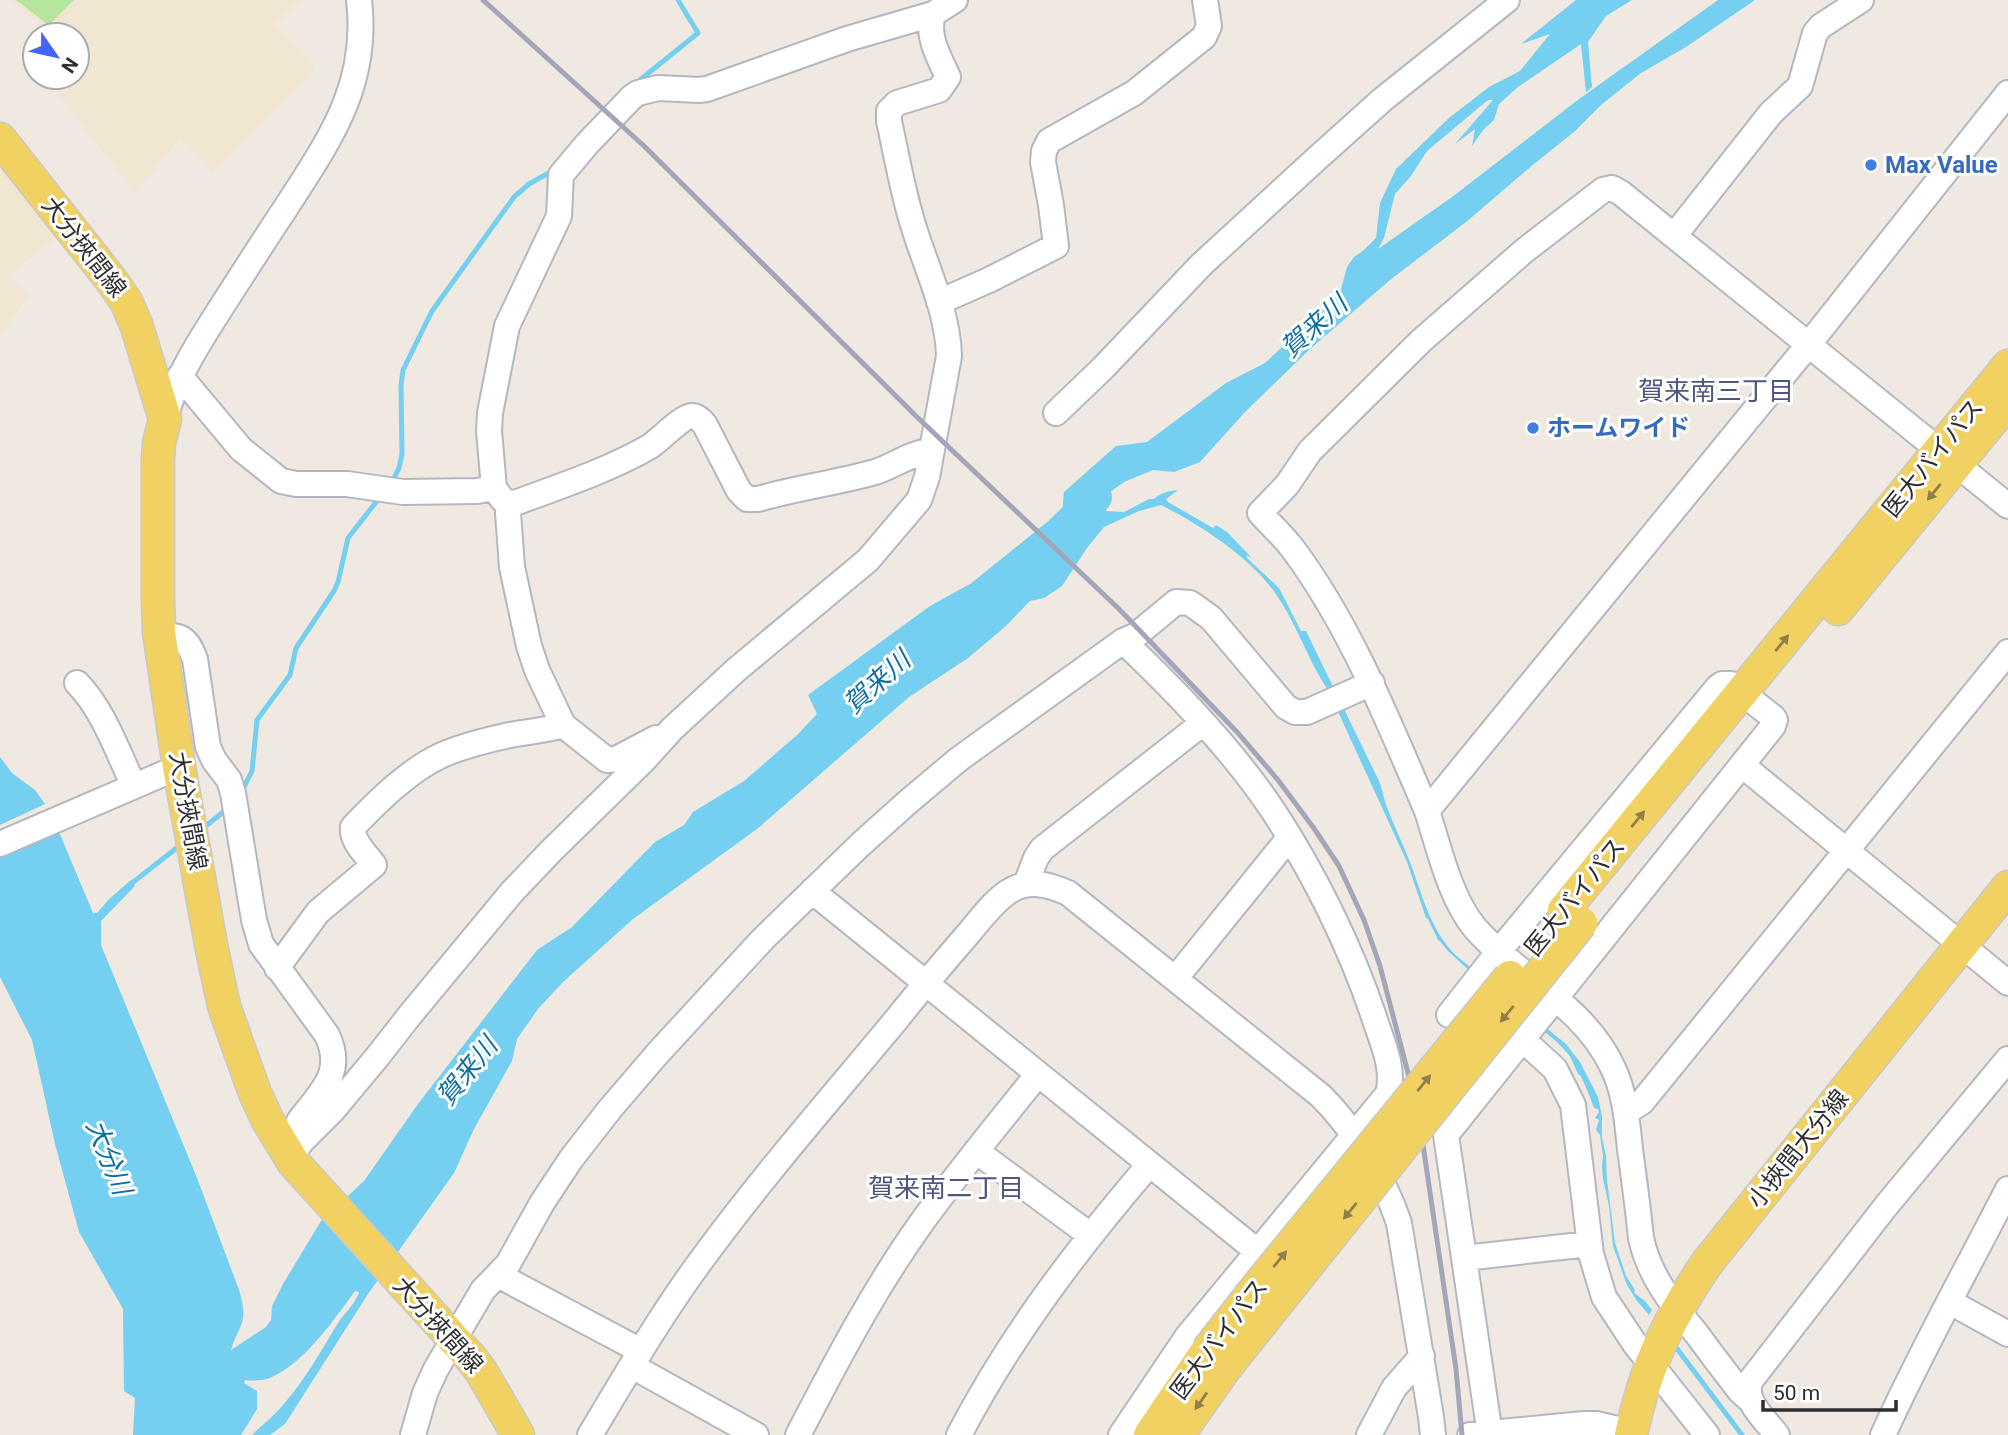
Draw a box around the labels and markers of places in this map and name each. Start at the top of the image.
place label: Max Value [1885,151,1998,179]
marker: Max Value [1863,157,1879,173]
place label: ホームワイド [1547,414,1690,442]
marker: ホームワイド [1525,420,1541,436]

